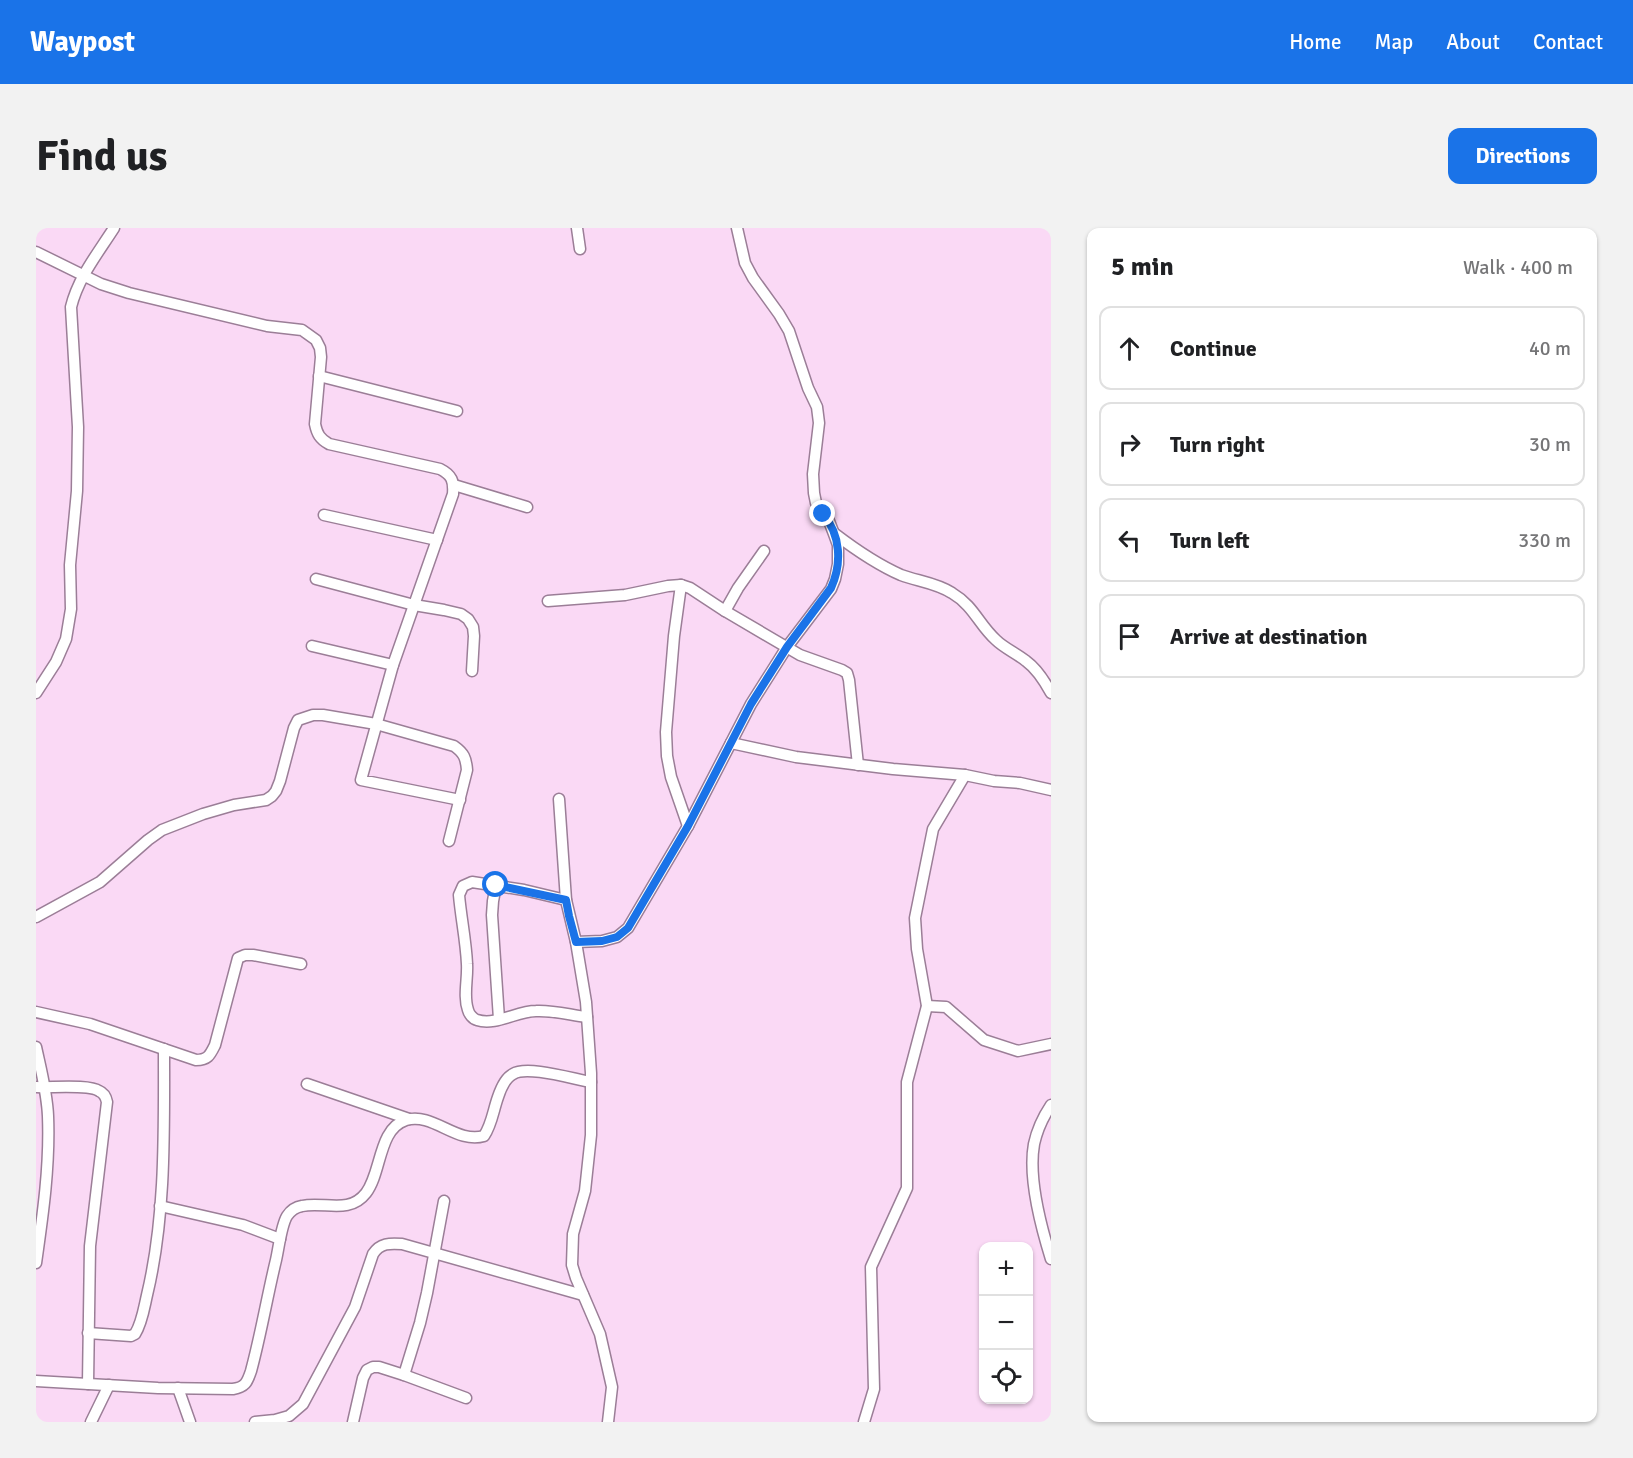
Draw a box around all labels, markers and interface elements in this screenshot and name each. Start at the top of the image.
text: Waypost [30,25,135,59]
text: Home [1289,29,1342,55]
text: Map [1375,29,1413,55]
text: About [1446,29,1500,55]
text: Contact [1533,29,1603,55]
button: Directions [1448,128,1597,184]
text: Find us [36,131,167,182]
text: 5 min [1111,251,1174,283]
text: Walk · 400 m [1463,255,1573,280]
icon: ahead [1113,332,1146,365]
text: Continue [1170,335,1257,362]
text: 40 m [1529,336,1571,361]
icon: right [1113,428,1146,461]
text: Turn right [1170,431,1265,458]
text: 30 m [1529,432,1571,457]
route end [809,500,835,526]
icon: left [1113,524,1146,557]
text: Turn left [1170,527,1250,554]
text: 330 m [1518,528,1571,553]
icon: arrive [1113,620,1146,653]
text: Arrive at destination [1170,623,1367,650]
route start [482,871,508,897]
map controls [979,1242,1033,1404]
button: + [979,1242,1033,1296]
button: − [979,1296,1033,1350]
button: locate [979,1350,1033,1404]

